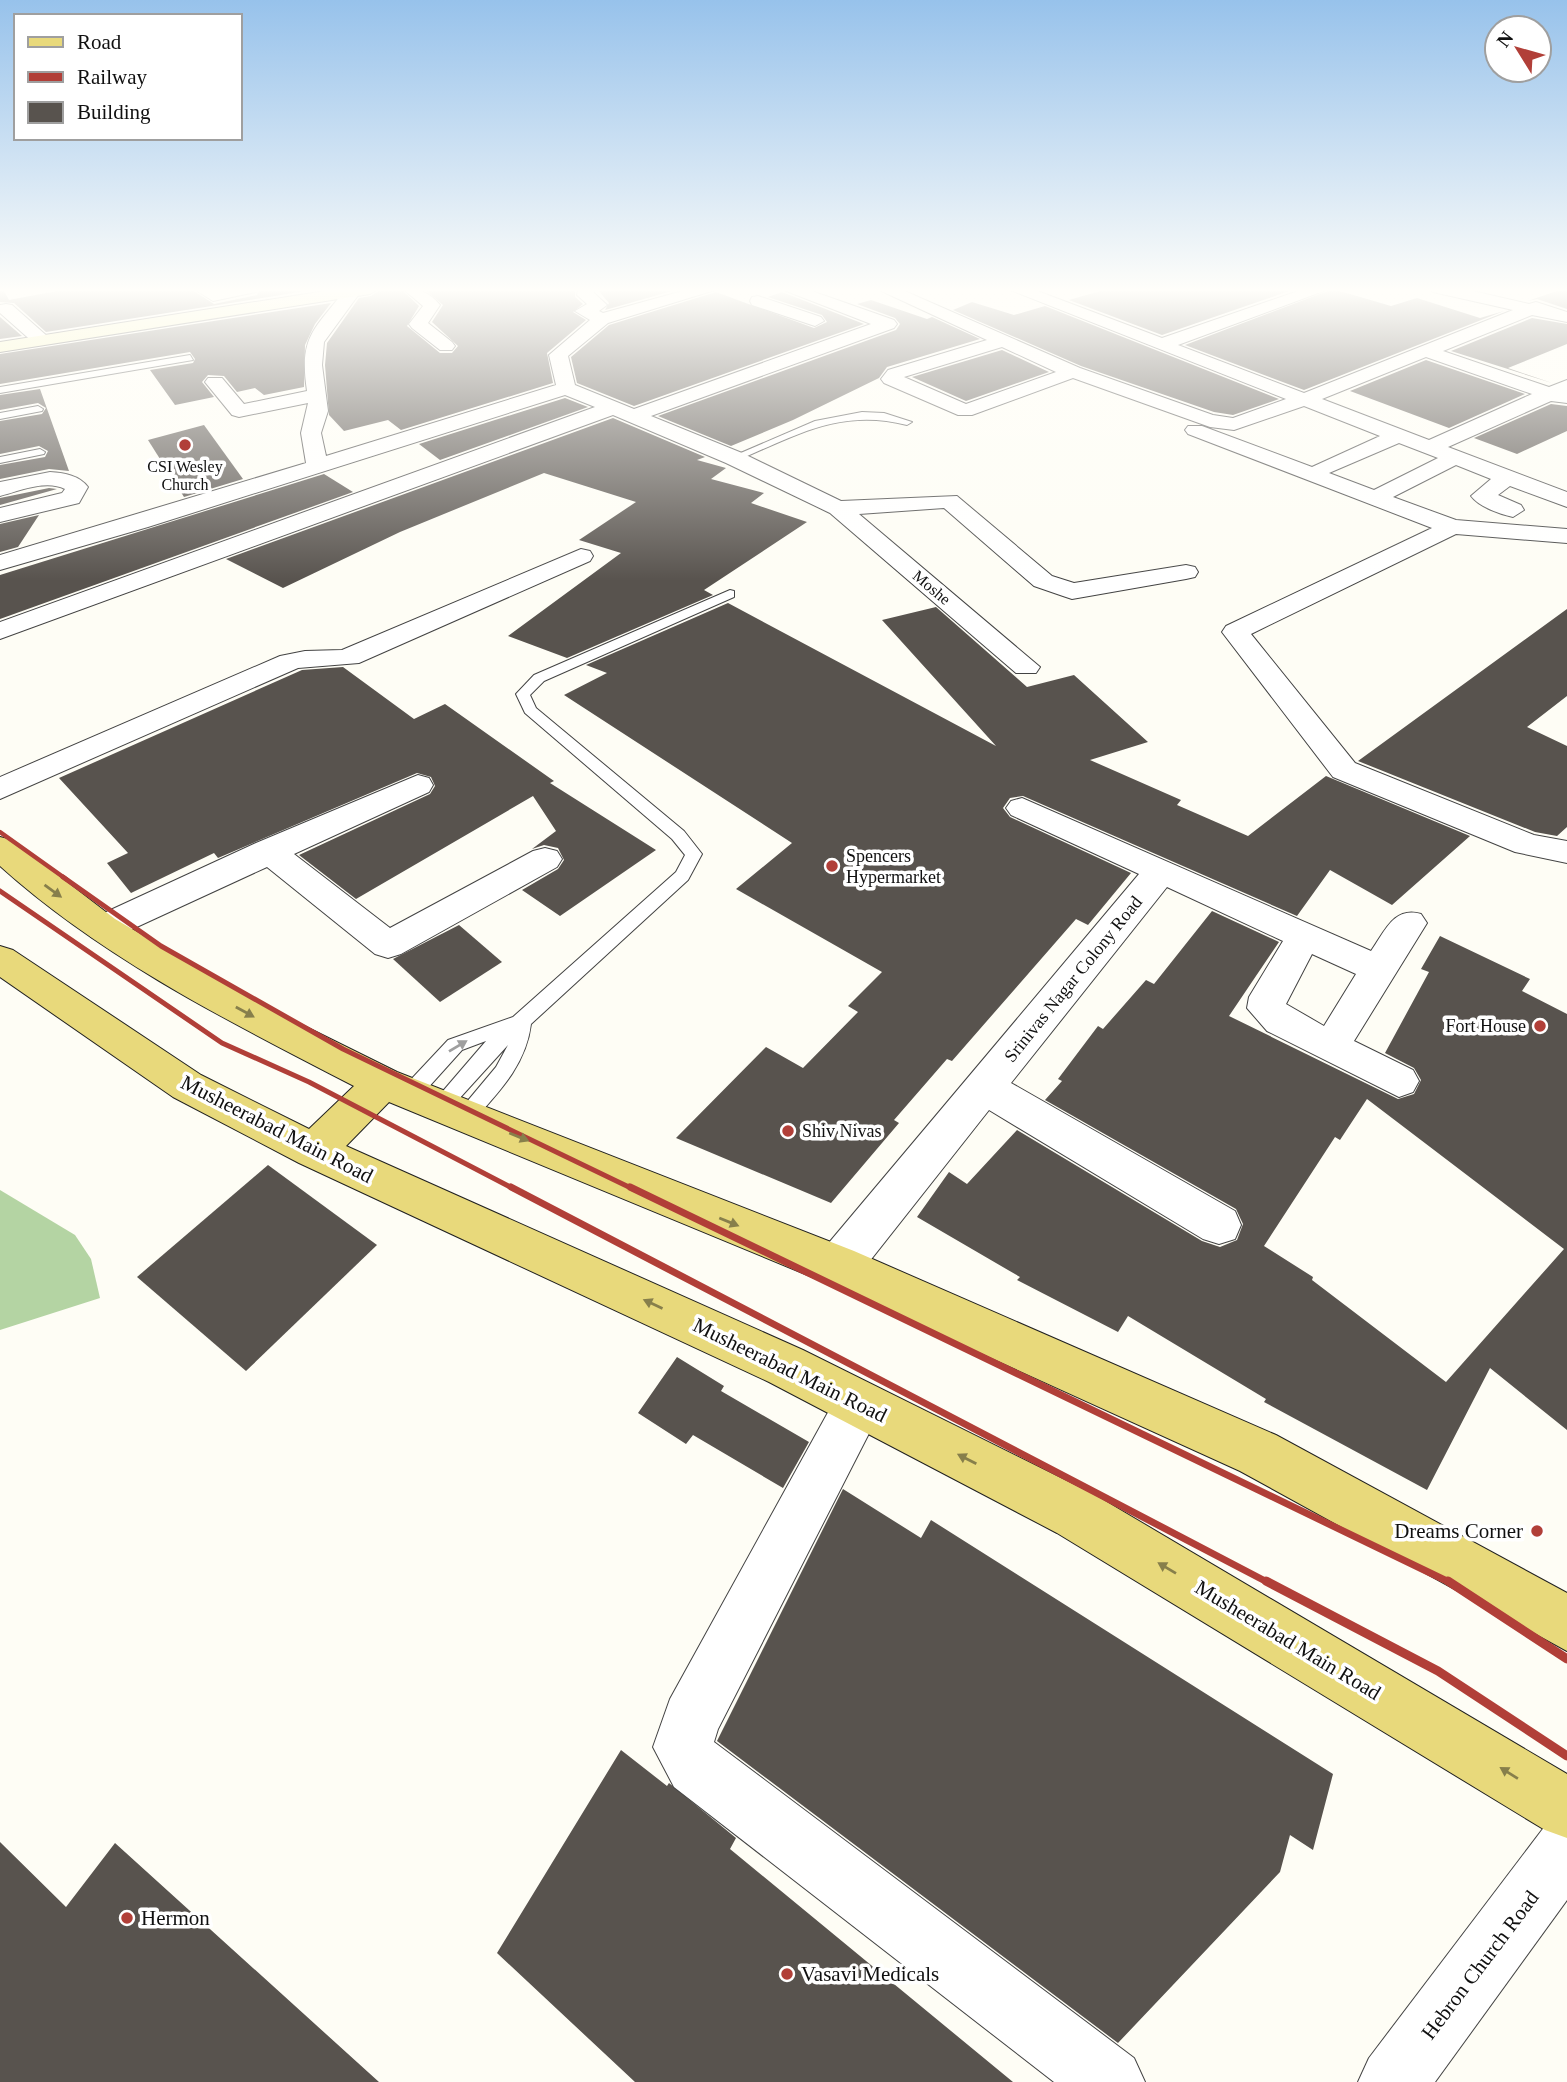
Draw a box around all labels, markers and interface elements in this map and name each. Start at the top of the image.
legend [14,14,242,140]
north arrow [1483,14,1553,84]
text: N [1492,27,1518,51]
text: Road [77,30,122,54]
text: Railway [77,65,147,89]
text: Building [77,100,151,124]
marker: CSI Wesley Church [177,437,193,453]
place label: CSI Wesley Church [147,458,223,493]
street label: Moshe [910,567,954,608]
place label: Spencers Hypermarket [846,846,941,887]
marker: Spencers Hypermarket [824,858,840,874]
one-way arrow [44,884,62,898]
street label: Srinivas Nagar Colony Road [1000,892,1146,1066]
one-way arrow [235,1006,255,1018]
place label: Fort House [1446,1016,1526,1036]
marker: Fort House [1532,1018,1548,1034]
one-way arrow [449,1040,468,1052]
street label: Musheerabad Main Road [177,1070,377,1188]
place label: Shiv Nivas [802,1121,882,1141]
marker: Shiv Nivas [780,1123,796,1139]
one-way arrow [508,1131,529,1142]
one-way arrow [719,1217,740,1228]
one-way arrow [643,1298,663,1310]
street label: Musheerabad Main Road [689,1313,891,1428]
one-way arrow [957,1453,977,1464]
place label: Dreams Corner [1394,1519,1523,1543]
marker: Dreams Corner [1529,1523,1545,1539]
one-way arrow [1157,1561,1176,1574]
street label: Musheerabad Main Road [1191,1575,1386,1705]
one-way arrow [1499,1766,1519,1779]
street label: Hebron Church Road [1416,1886,1544,2044]
place label: Hermon [141,1906,210,1930]
marker: Hermon [119,1910,135,1926]
place label: Vasavi Medicals [801,1962,939,1986]
marker: Vasavi Medicals [779,1966,795,1982]

